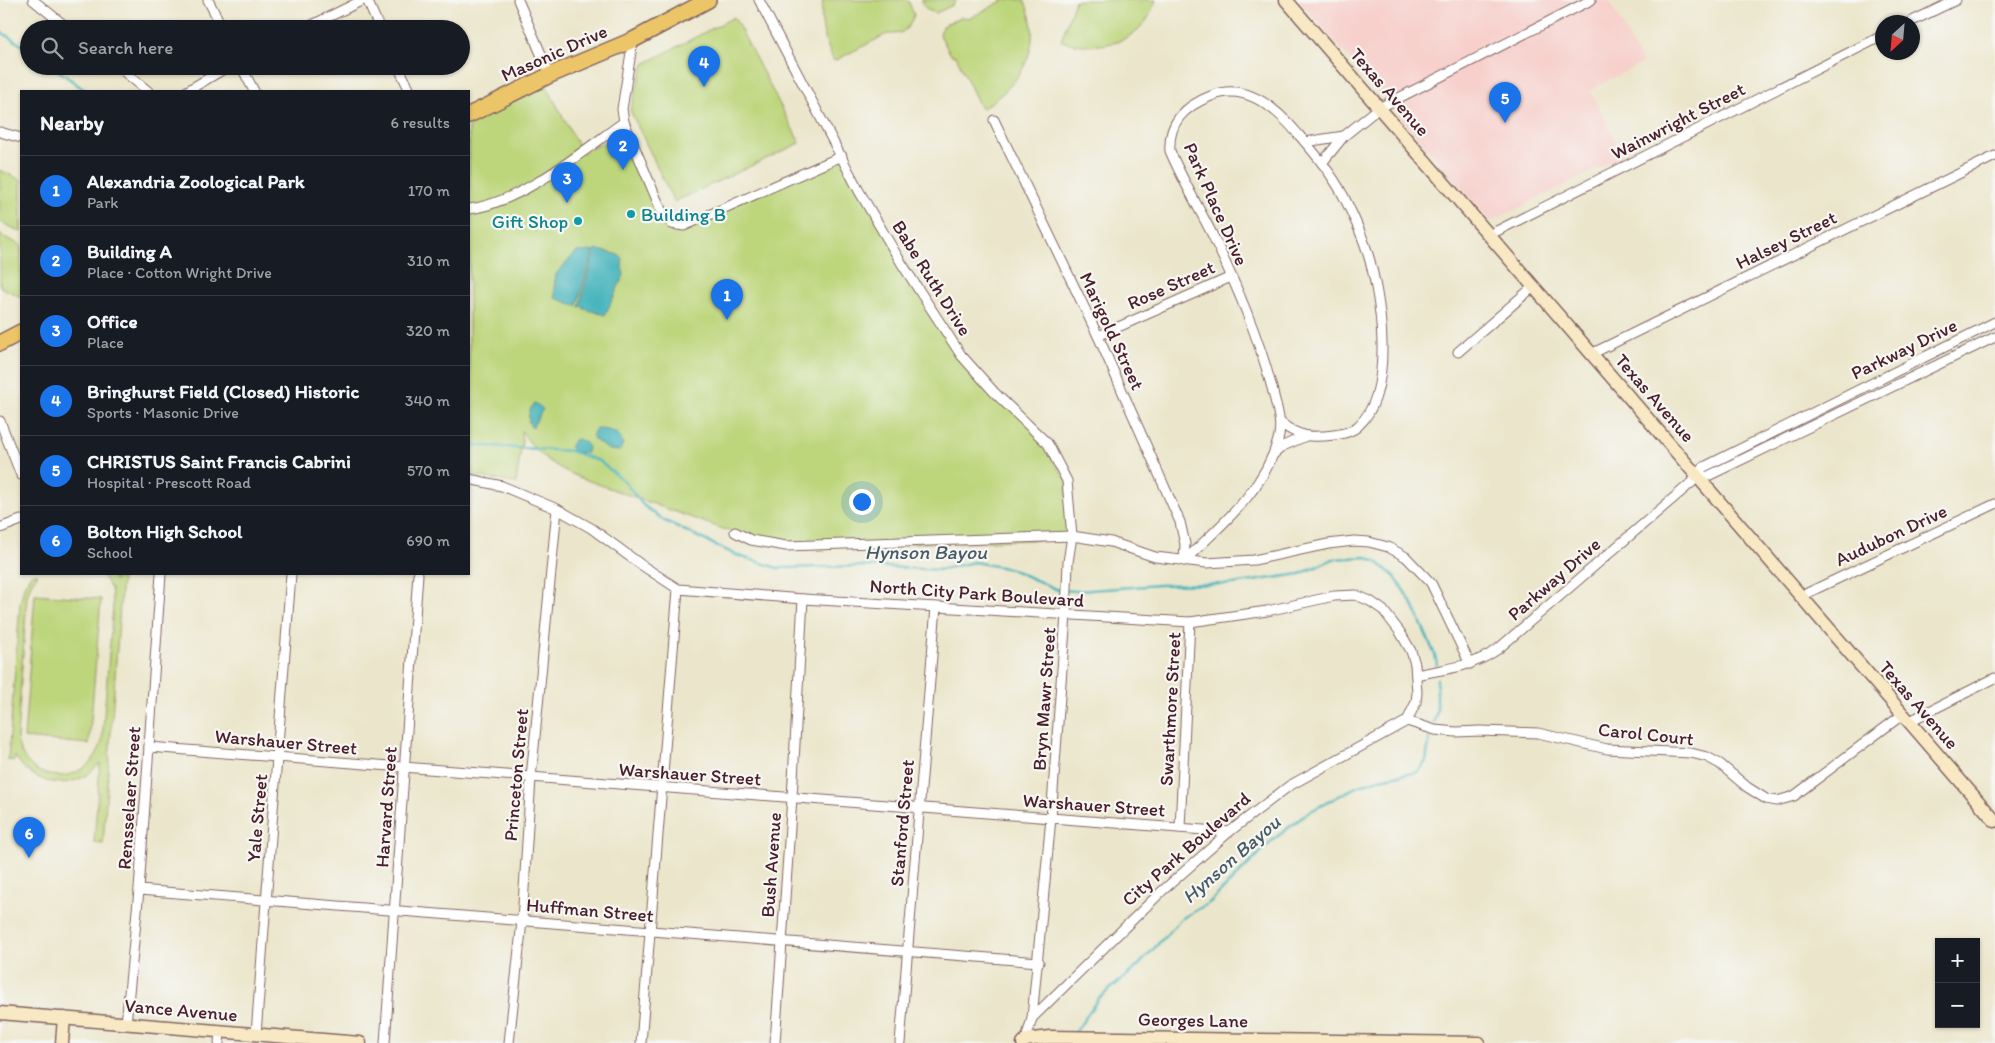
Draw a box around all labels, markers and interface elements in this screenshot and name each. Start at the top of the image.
north arrow [1875,15,1920,60]
street label: Masonic Drive [497,19,611,87]
search box [20,20,470,75]
icon: search [38,34,66,62]
text: Search here [78,36,173,59]
street label: Texas Avenue [1345,43,1435,141]
pin: 4 [688,46,720,87]
street label: Wainwright Street [1607,77,1749,165]
pin: 5 [1489,82,1521,123]
text: Nearby [40,110,104,135]
text: 6 results [390,113,450,132]
pin: 2 [607,129,639,170]
street label: Park Place Drive [1179,139,1253,269]
pin: 3 [551,162,583,203]
text: Alexandria Zoological Park [87,170,305,193]
text: 1 [52,181,60,200]
text: 170 m [408,181,450,200]
text: Park [87,193,118,212]
place label: Building B [641,203,726,226]
street label: Halsey Street [1732,206,1840,274]
marker: Building B [625,208,637,220]
place label: Gift Shop [492,210,568,233]
marker: Gift Shop [572,215,584,227]
street label: Babe Ruth Drive [887,216,977,340]
text: Building A [87,240,172,263]
text: 2 [52,251,60,270]
text: 310 m [407,251,450,270]
street label: Rose Street [1124,255,1218,315]
text: Place · Cotton Wright Drive [87,263,272,282]
street label: Marigold Street [1075,268,1149,394]
pin: 1 [711,279,743,320]
text: Office [87,310,137,333]
street label: Parkway Drive [1847,313,1961,385]
text: 3 [52,321,60,340]
text: 320 m [406,321,450,340]
text: Place [87,333,124,352]
street label: Texas Avenue [1610,349,1700,447]
text: Bringhurst Field (Closed) Historic [87,380,359,403]
text: 4 [51,391,61,410]
text: 340 m [405,391,450,410]
text: Sports · Masonic Drive [87,403,239,422]
text: CHRISTUS Saint Francis Cabrini [87,450,351,473]
text: 5 [52,461,60,480]
text: 570 m [407,461,450,480]
text: Hospital · Prescott Road [87,473,251,492]
your location [849,489,875,515]
street label: Audubon Drive [1831,499,1951,571]
text: Bolton High School [87,520,242,543]
text: 6 [52,531,60,550]
text: 690 m [406,531,450,550]
street label: Parkway Drive [1503,533,1605,625]
water label: Hynson Bayou [865,540,988,564]
text: School [87,543,133,562]
street label: North City Park Boulevard [869,574,1085,612]
street label: Bryn Mawr Street [1028,626,1060,772]
street label: Swarthmore Street [1154,631,1186,787]
street label: Texas Avenue [1874,656,1964,754]
street label: Princeton Street [499,708,533,842]
street label: Carol Court [1597,718,1695,750]
street label: Warshauer Street [214,724,358,760]
street label: Rensselaer Street [113,726,145,870]
street label: Harvard Street [370,746,402,868]
street label: Warshauer Street [618,758,762,790]
street label: Stanford Street [885,759,919,887]
street label: Yale Street [242,773,272,863]
street label: City Park Boulevard [1117,787,1255,911]
street label: Warshauer Street [1022,789,1166,821]
water label: Hynson Bayou [1177,809,1286,908]
street label: Bush Avenue [756,812,786,918]
pin: 6 [13,817,45,858]
street label: Huffman Street [525,893,655,927]
map controls [1935,938,1980,1028]
button: + [1935,938,1980,983]
button: − [1935,983,1980,1028]
street label: Vance Avenue [124,994,238,1026]
street label: Georges Lane [1138,1008,1248,1032]

